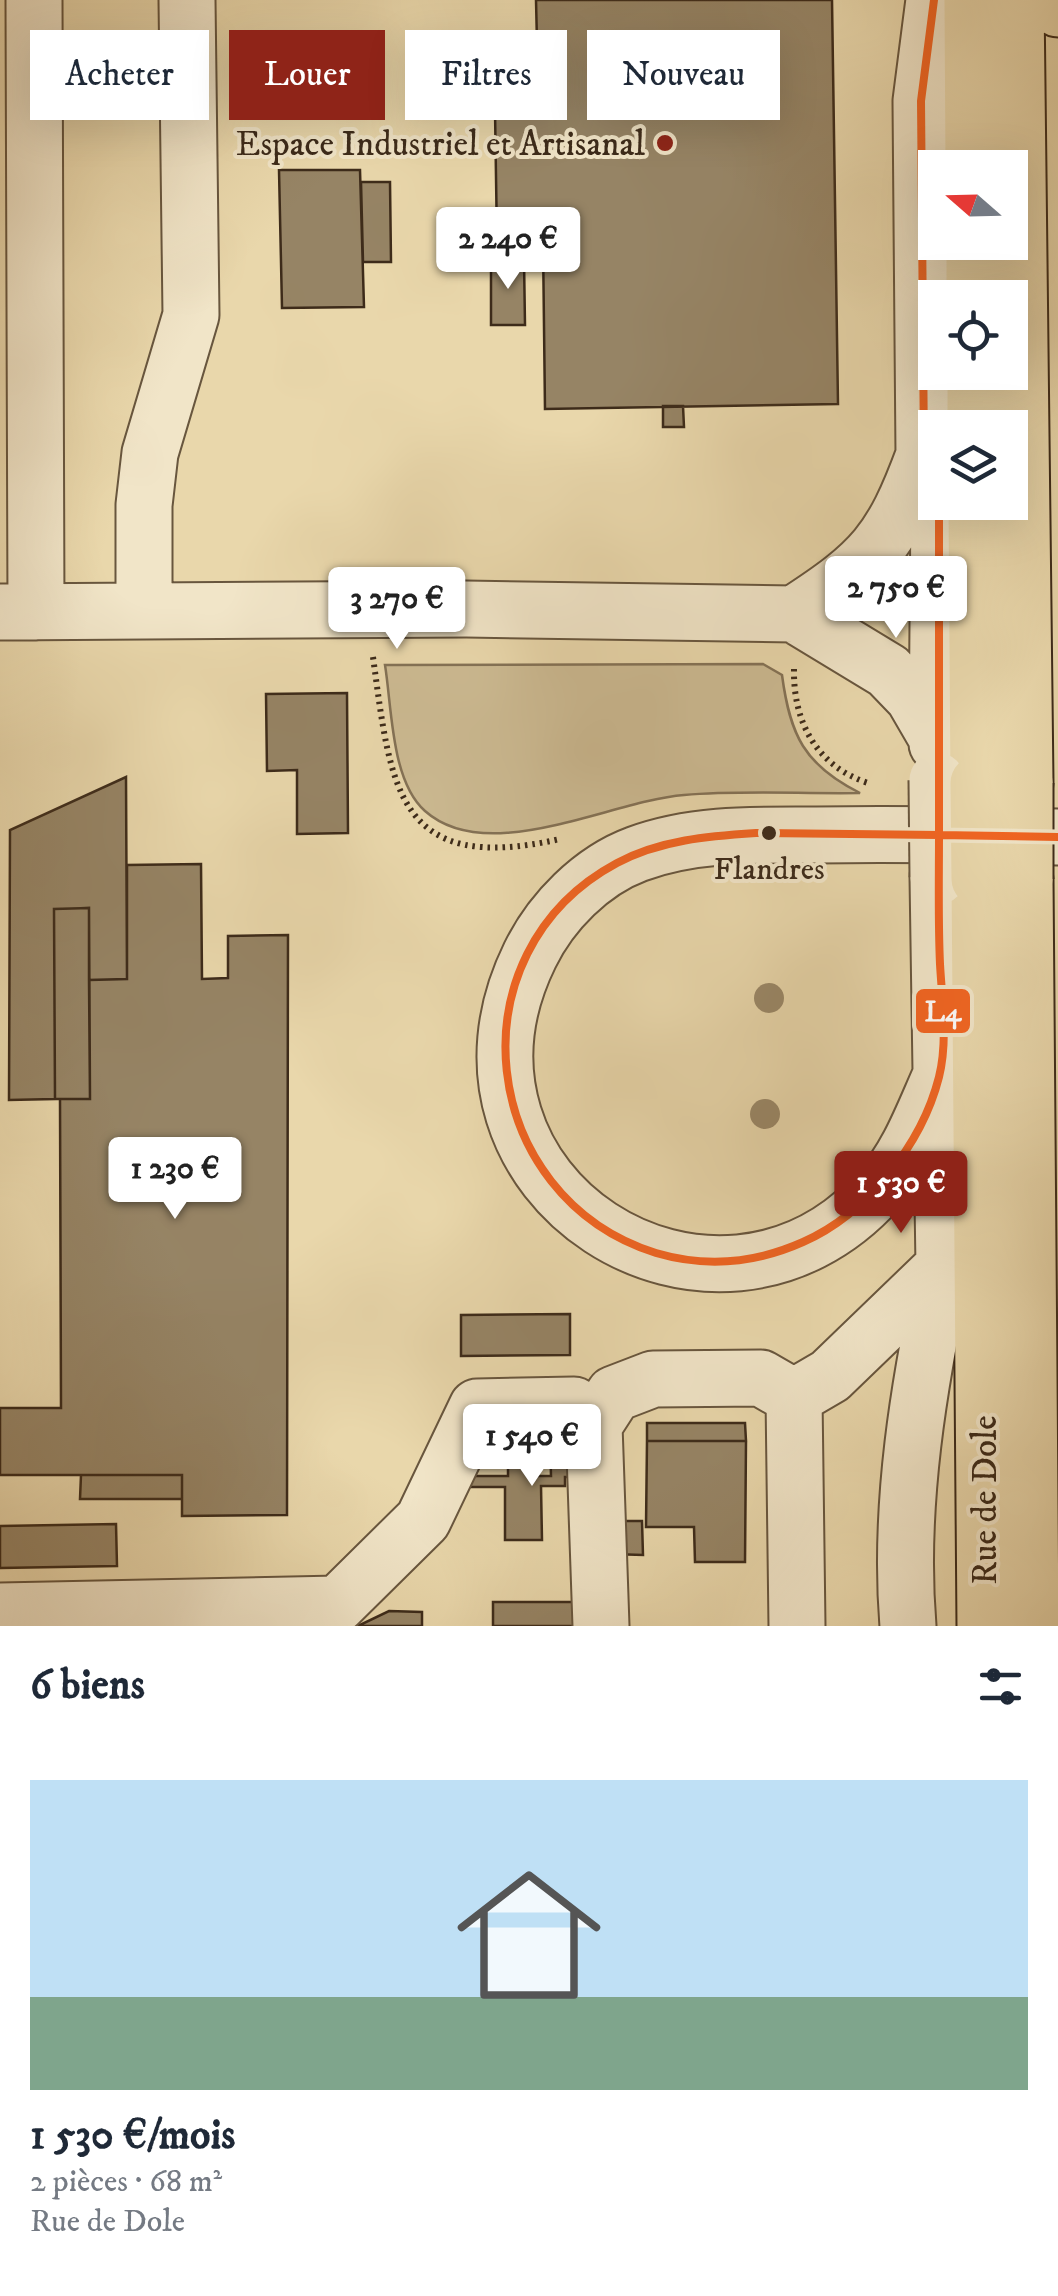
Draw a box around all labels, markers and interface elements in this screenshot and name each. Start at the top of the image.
chip: Acheter [30,30,209,120]
chip: Louer [229,30,385,120]
chip: Filtres [405,30,567,120]
chip: Nouveau [587,30,780,120]
place label: Espace Industriel et Artisanal [236,123,645,167]
marker: Espace Industriel et Artisanal [654,132,676,154]
north arrow [918,150,1028,260]
map controls [918,150,1028,520]
pin: 2 240 € [416,207,600,292]
text: 2 240 € [458,219,558,259]
button: locate [918,280,1028,390]
button: layers [918,410,1028,520]
pin: 2 750 € [804,556,988,641]
pin: 3 270 € [305,567,489,652]
text: 2 750 € [847,568,945,608]
text: 3 270 € [350,579,444,619]
marker: Flandres [759,823,779,843]
place label: Flandres [713,850,825,890]
line badge: L4 [914,987,972,1035]
text: L4 [925,995,963,1030]
pin: 1 230 € [83,1137,267,1222]
text: 1 230 € [130,1149,220,1189]
pin: 1 530 € [809,1151,993,1236]
text: 1 530 € [856,1163,946,1203]
pin: 1 540 € [440,1404,624,1489]
street label: Rue de Dole [964,1415,1008,1585]
text: 1 540 € [485,1416,579,1456]
icon: filters [973,1659,1028,1714]
text: 6 biens [30,1660,145,1712]
icon: home [439,1845,619,2025]
text: 1 530 €/mois [30,2110,235,2162]
text: 2 pièces · 68 m² [30,2162,222,2202]
text: Rue de Dole [30,2202,185,2242]

